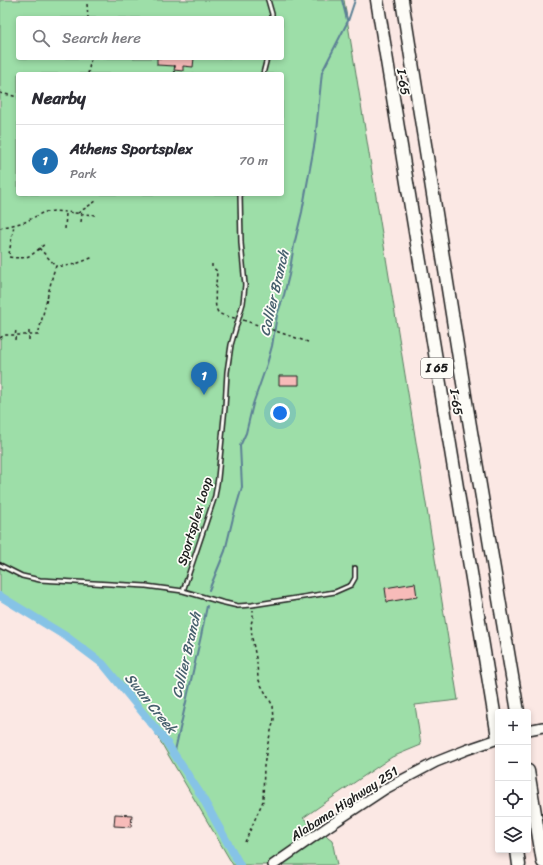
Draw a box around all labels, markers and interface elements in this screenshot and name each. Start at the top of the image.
search box [16,16,284,60]
text: Search here [62,25,141,51]
icon: search [30,27,52,49]
street label: I-65 [390,66,417,97]
text: Nearby [32,83,86,113]
text: Athens Sportsplex [70,136,193,162]
text: 1 [42,149,48,172]
text: 70 m [239,149,268,172]
text: Park [70,162,97,185]
water label: Collier Branch [252,246,297,338]
road number: I 65 [421,358,453,378]
pin: 1 [191,362,217,395]
street label: I-65 [443,386,470,417]
your location [270,403,290,423]
street label: Sportsplex Loop [170,474,219,568]
water label: Collier Branch [164,608,209,700]
water label: Swan Creek [118,667,184,741]
map controls [495,709,531,853]
button: + [495,709,531,745]
button: − [495,745,531,781]
street label: Alabama Highway 251 [285,760,403,848]
button: locate [495,781,531,817]
button: layers [495,817,531,853]

